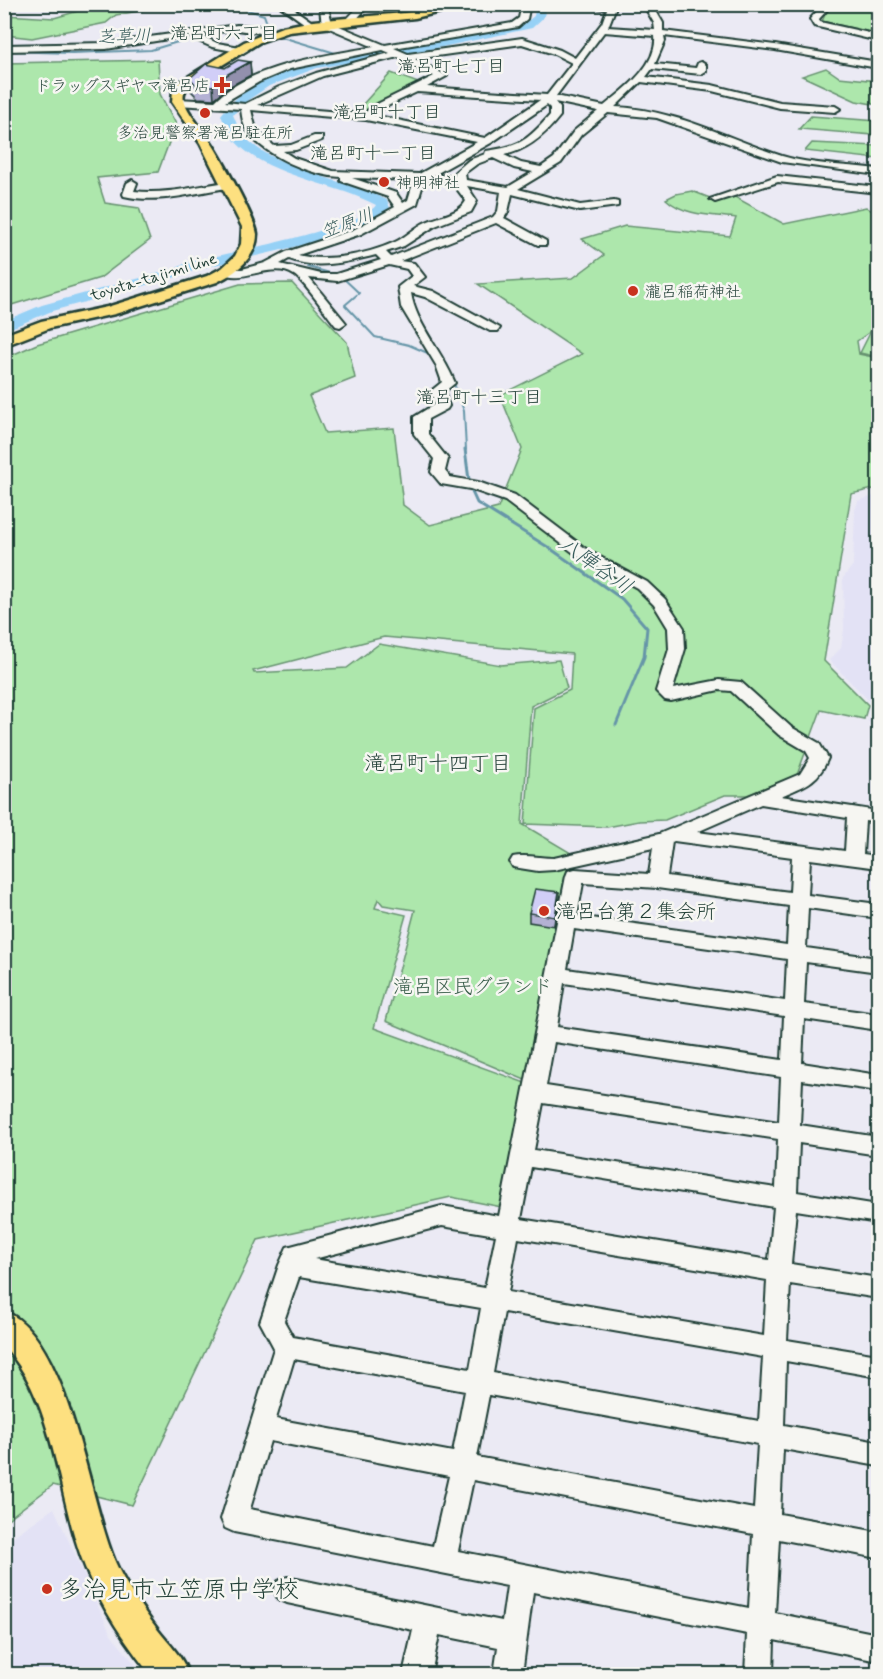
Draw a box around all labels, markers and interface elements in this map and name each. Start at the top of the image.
district label: 滝呂町六丁目 [170,22,278,46]
water label: 芝草川 [97,24,151,50]
district label: 滝呂町七丁目 [397,55,505,79]
place label: ドラッグスギヤマ滝呂店 [35,76,210,97]
marker: ドラッグスギヤマ滝呂店 [215,78,229,92]
district label: 滝呂町十丁目 [333,101,441,125]
marker: 多治見警察署滝呂駐在所 [198,106,212,120]
place label: 多治見警察署滝呂駐在所 [117,123,293,144]
district label: 滝呂町十一丁目 [310,142,436,166]
place label: 神明神社 [396,173,460,194]
marker: 神明神社 [377,175,391,189]
water label: 笠原川 [318,203,377,245]
street label: toyota-tajimi line [87,248,219,307]
place label: 瀧呂稲荷神社 [645,282,741,303]
marker: 瀧呂稲荷神社 [626,284,640,298]
district label: 滝呂町十三丁目 [416,386,542,410]
water label: 八陣谷川 [553,530,638,601]
district label: 滝呂町十四丁目 [365,750,512,778]
place label: 滝呂台第２集会所 [556,899,716,926]
marker: 滝呂台第２集会所 [537,904,551,918]
park label: 滝呂区民グランド [393,974,553,1001]
place label: 多治見市立笠原中学校 [59,1575,299,1606]
marker: 多治見市立笠原中学校 [40,1582,54,1596]

